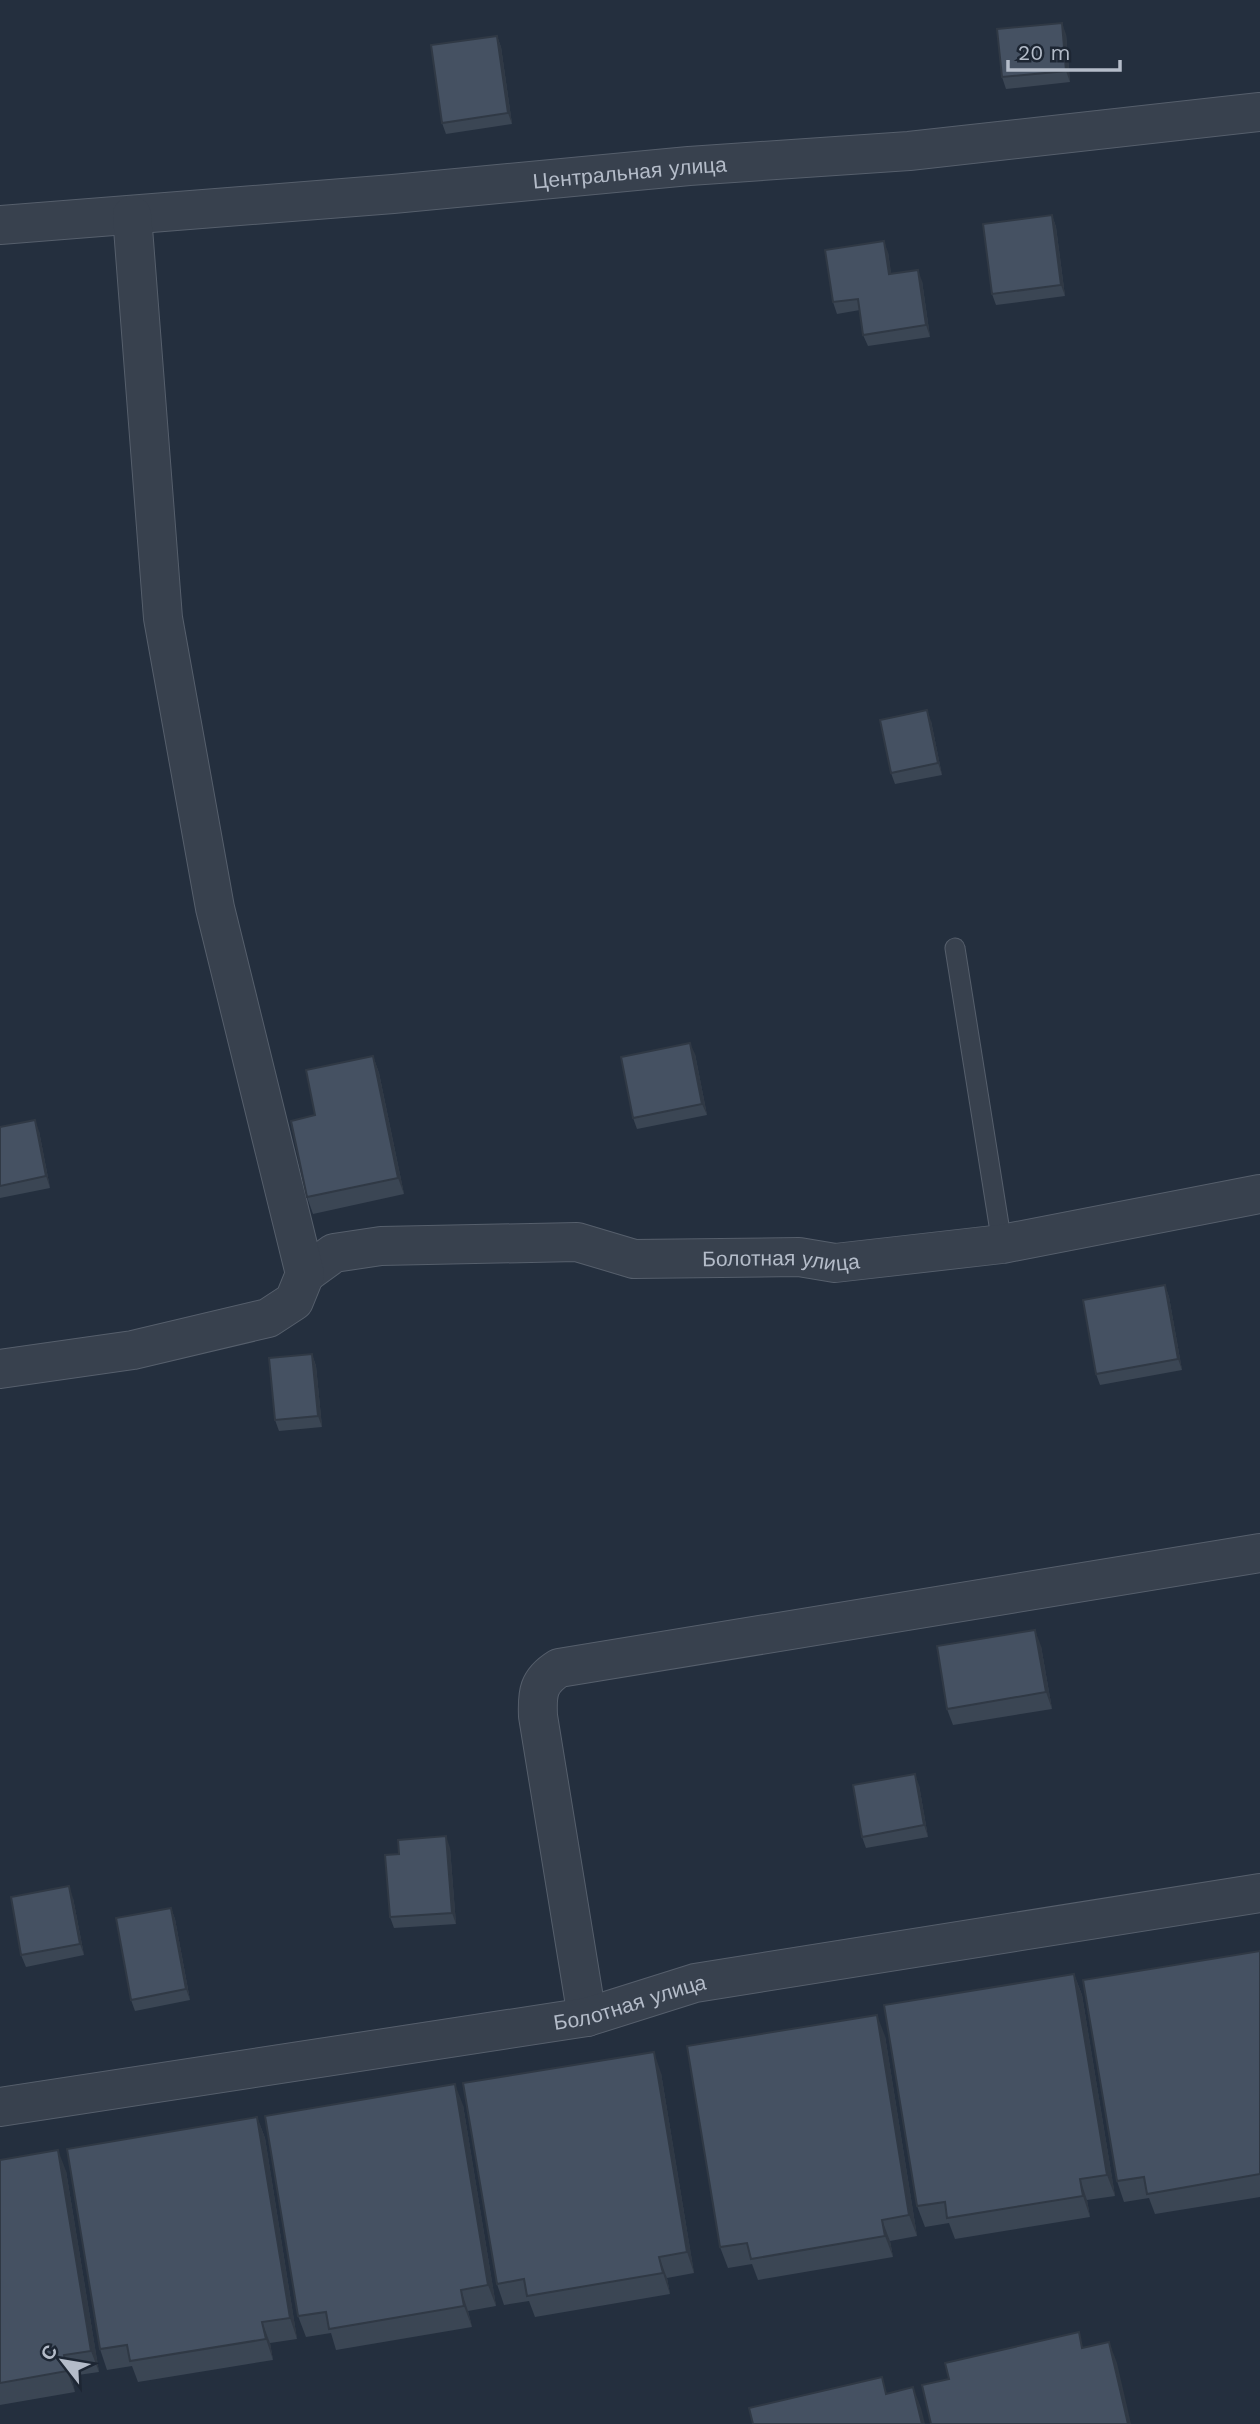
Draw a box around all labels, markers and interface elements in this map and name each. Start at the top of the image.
scale bar [1008,28,1120,72]
text: 20 m [1018,40,1070,65]
street label: Центральная улица [532,151,728,193]
street label: Болотная улица [702,1244,861,1275]
street label: Болотная улица [552,1969,708,2034]
north arrow [28,2326,98,2396]
text: С [35,2340,62,2364]

